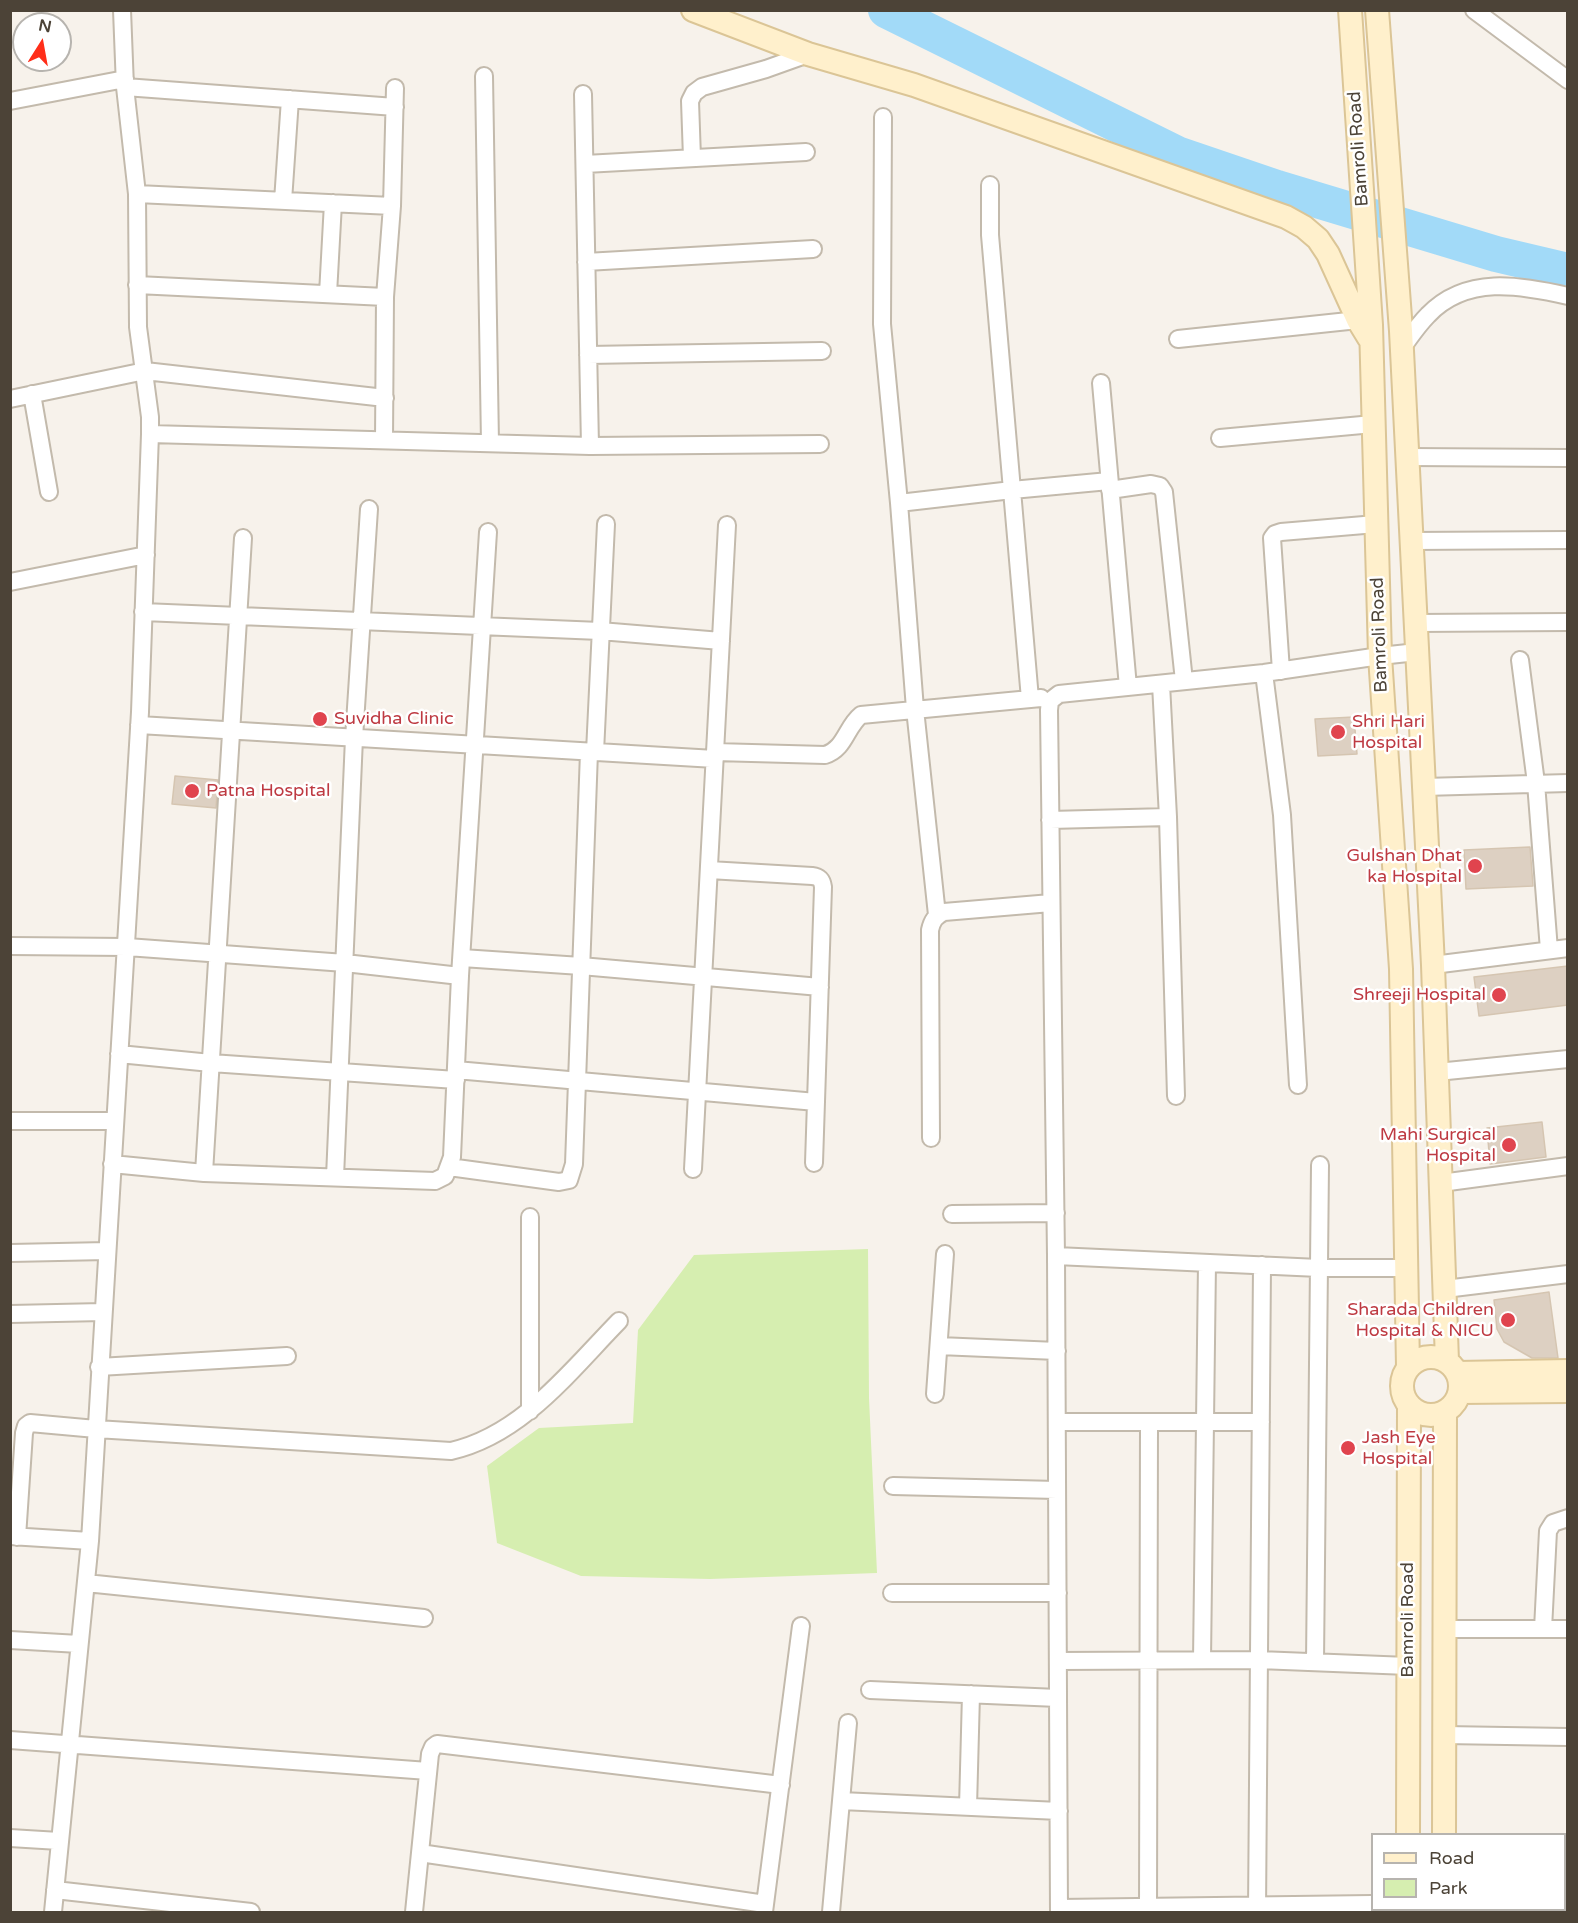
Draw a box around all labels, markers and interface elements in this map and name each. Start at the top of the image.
north arrow [12,12,72,72]
text: N [37,15,53,37]
street label: Bamroli Road [1344,91,1374,207]
street label: Bamroli Road [1367,577,1393,693]
place label: Suvidha Clinic [334,708,454,730]
marker: Suvidha Clinic [311,710,329,728]
place label: Shri Hari Hospital [1352,711,1425,754]
marker: Shri Hari Hospital [1329,723,1347,741]
place label: Patna Hospital [206,780,330,802]
marker: Patna Hospital [183,782,201,800]
place label: Gulshan Dhat ka Hospital [1346,845,1462,888]
marker: Gulshan Dhat ka Hospital [1466,857,1484,875]
place label: Shreeji Hospital [1353,984,1486,1006]
marker: Shreeji Hospital [1490,986,1508,1004]
place label: Mahi Surgical Hospital [1380,1124,1496,1166]
marker: Mahi Surgical Hospital [1500,1136,1518,1154]
place label: Sharada Children Hospital & NICU [1347,1299,1494,1342]
marker: Sharada Children Hospital & NICU [1499,1311,1517,1329]
place label: Jash Eye Hospital [1362,1427,1436,1470]
marker: Jash Eye Hospital [1339,1439,1357,1457]
street label: Bamroli Road [1397,1562,1419,1678]
legend [1371,1833,1566,1911]
text: Road [1429,1847,1474,1869]
text: Park [1429,1877,1467,1899]

